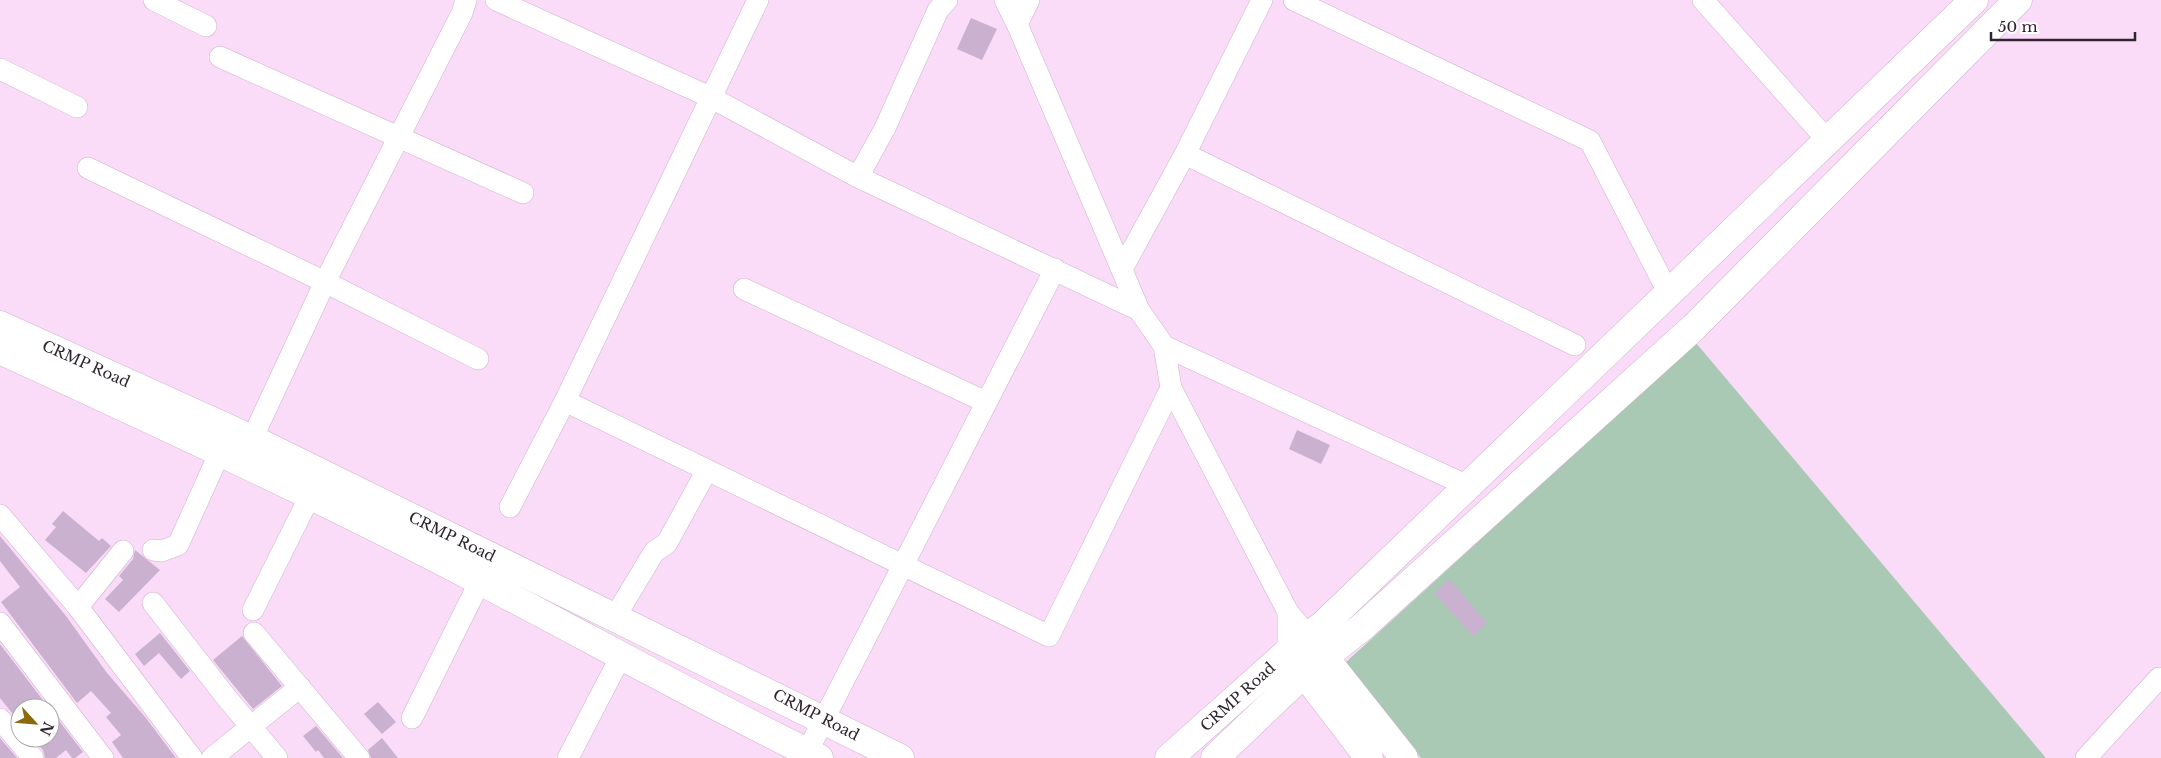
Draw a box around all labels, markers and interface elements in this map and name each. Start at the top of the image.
scale bar [1991,10,2135,42]
text: 50 m [1998,17,2038,36]
street label: CRMP Road [39,336,133,391]
street label: CRMP Road [406,507,499,566]
street label: CRMP Road [1196,658,1279,735]
street label: CRMP Road [770,685,863,744]
north arrow [10,698,60,748]
text: N [36,719,58,739]

